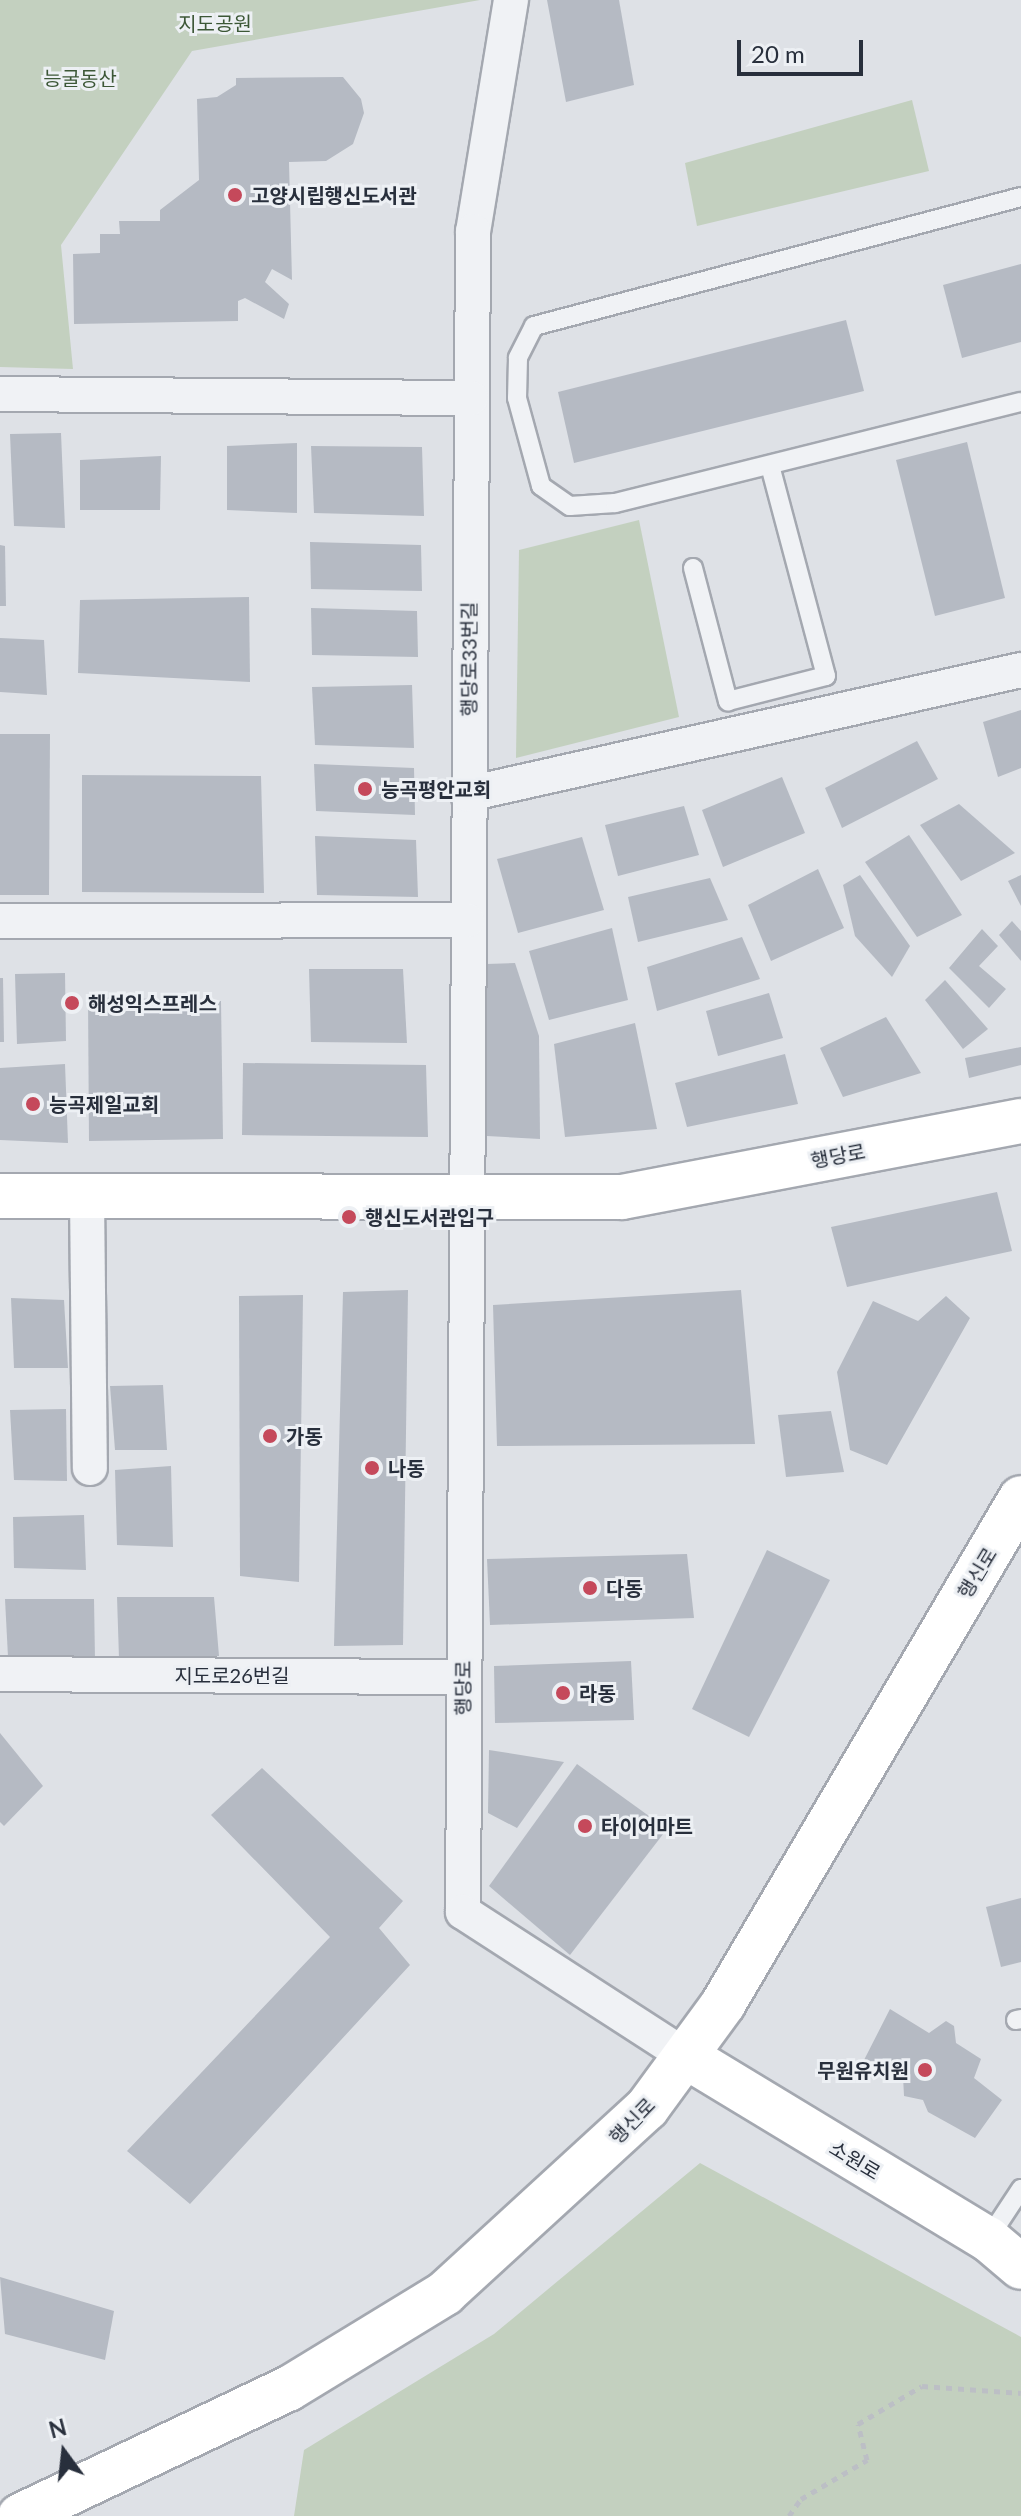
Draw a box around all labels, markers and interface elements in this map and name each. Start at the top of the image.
park label: 지도공원 [178,11,252,35]
scale bar [741,24,867,74]
text: 20 m [751,39,805,68]
park label: 능굴동산 [43,66,117,90]
place label: 고양시립행신도서관 [251,183,417,207]
marker: 고양시립행신도서관 [226,186,244,204]
street label: 행당로33번길 [457,601,481,717]
place label: 능곡평안교회 [381,777,491,801]
marker: 능곡평안교회 [356,780,374,798]
place label: 해성익스프레스 [88,991,217,1015]
marker: 해성익스프레스 [63,994,81,1012]
place label: 능곡제일교회 [49,1092,159,1116]
marker: 능곡제일교회 [24,1095,42,1113]
street label: 행당로 [809,1139,867,1173]
place label: 행신도서관입구 [365,1205,494,1229]
marker: 행신도서관입구 [340,1208,358,1226]
place label: 가동 [286,1424,323,1448]
marker: 가동 [261,1427,279,1445]
place label: 나동 [388,1456,425,1480]
marker: 나동 [363,1459,381,1477]
street label: 행신로 [952,1543,1002,1603]
place label: 다동 [606,1576,643,1600]
marker: 다동 [581,1579,599,1597]
street label: 행당로 [451,1660,475,1716]
street label: 지도로26번길 [174,1663,290,1687]
place label: 라동 [579,1681,616,1705]
marker: 라동 [554,1684,572,1702]
place label: 타이어마트 [601,1814,693,1838]
marker: 타이어마트 [576,1817,594,1835]
place label: 무원유치원 [817,2058,909,2082]
marker: 무원유치원 [916,2061,934,2079]
street label: 행신로 [604,2093,660,2149]
street label: 소원로 [825,2135,885,2185]
north arrow [24,2412,104,2492]
text: N [46,2413,69,2444]

